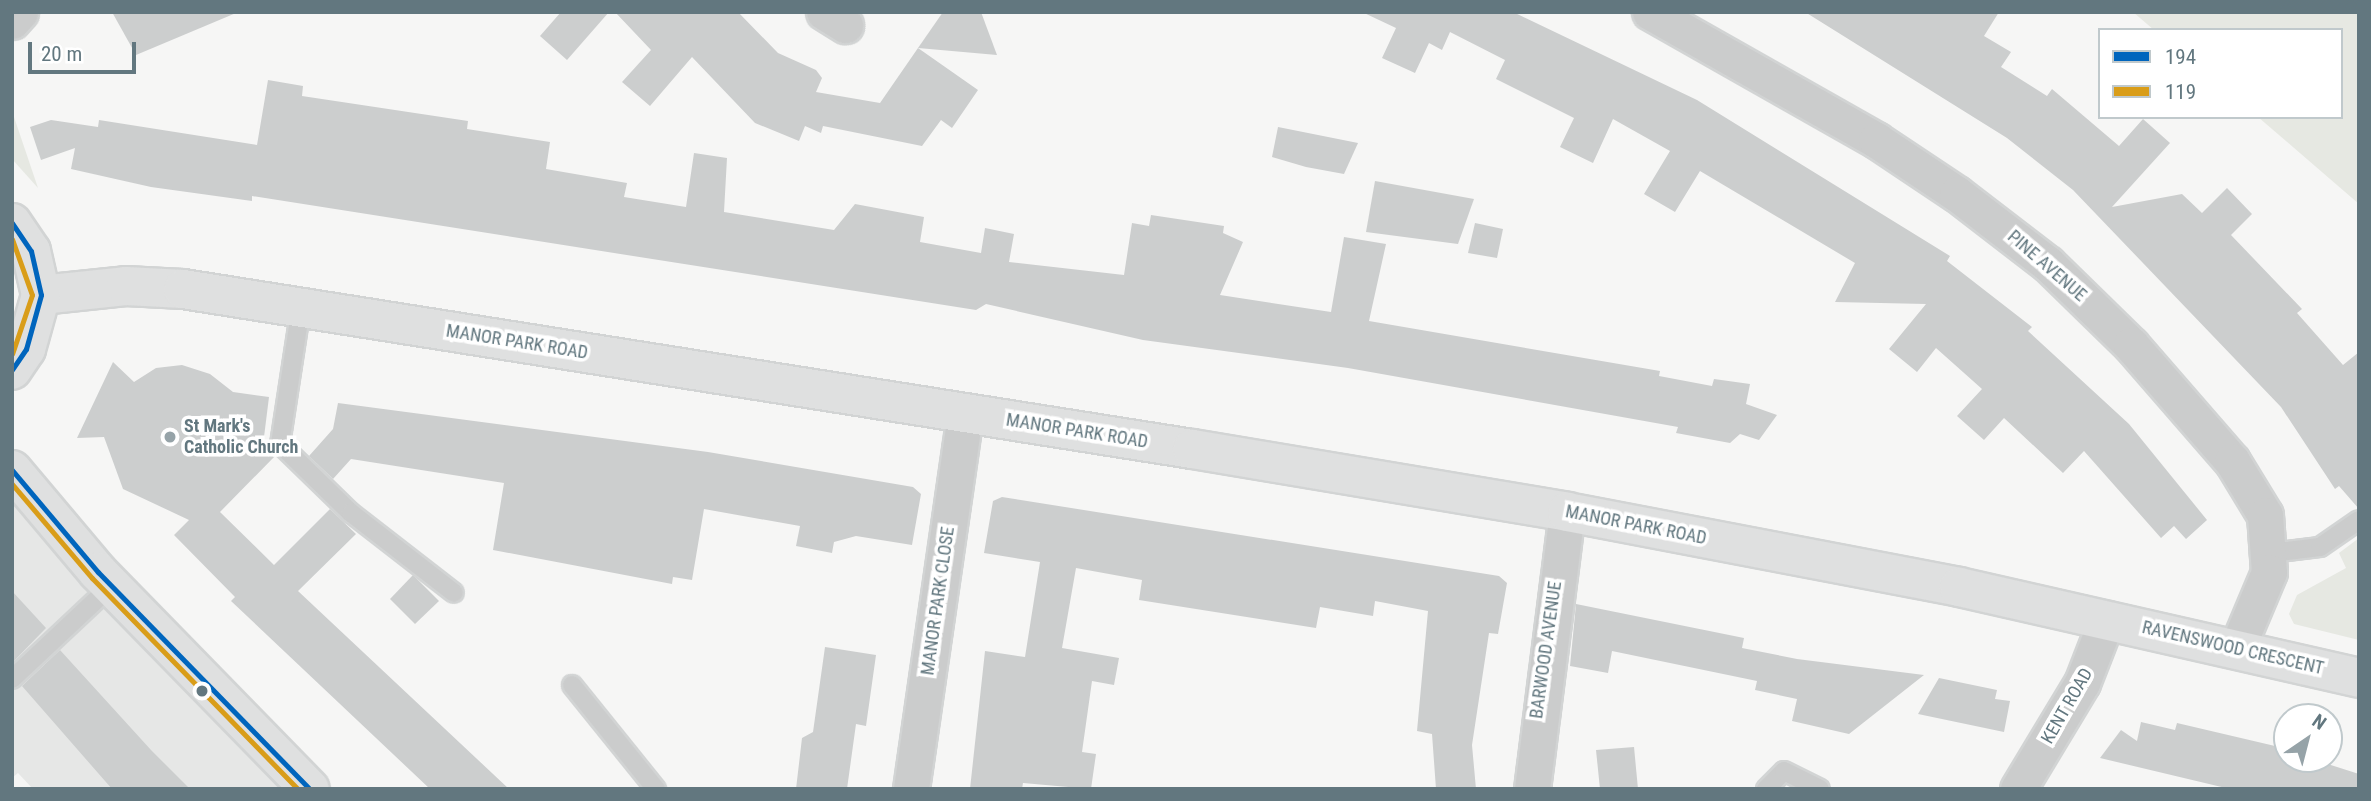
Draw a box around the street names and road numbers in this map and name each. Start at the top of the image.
street label: PINE AVENUE [2003,226,2091,306]
street label: MANOR PARK ROAD [445,320,589,364]
street label: MANOR PARK ROAD [1005,409,1149,453]
street label: MANOR PARK ROAD [1564,501,1708,549]
street label: MANOR PARK CLOSE [917,525,959,677]
street label: BARWOOD AVENUE [1526,580,1566,720]
street label: RAVENSWOOD CRESCENT [2140,617,2326,679]
street label: KENT ROAD [2037,664,2097,748]

